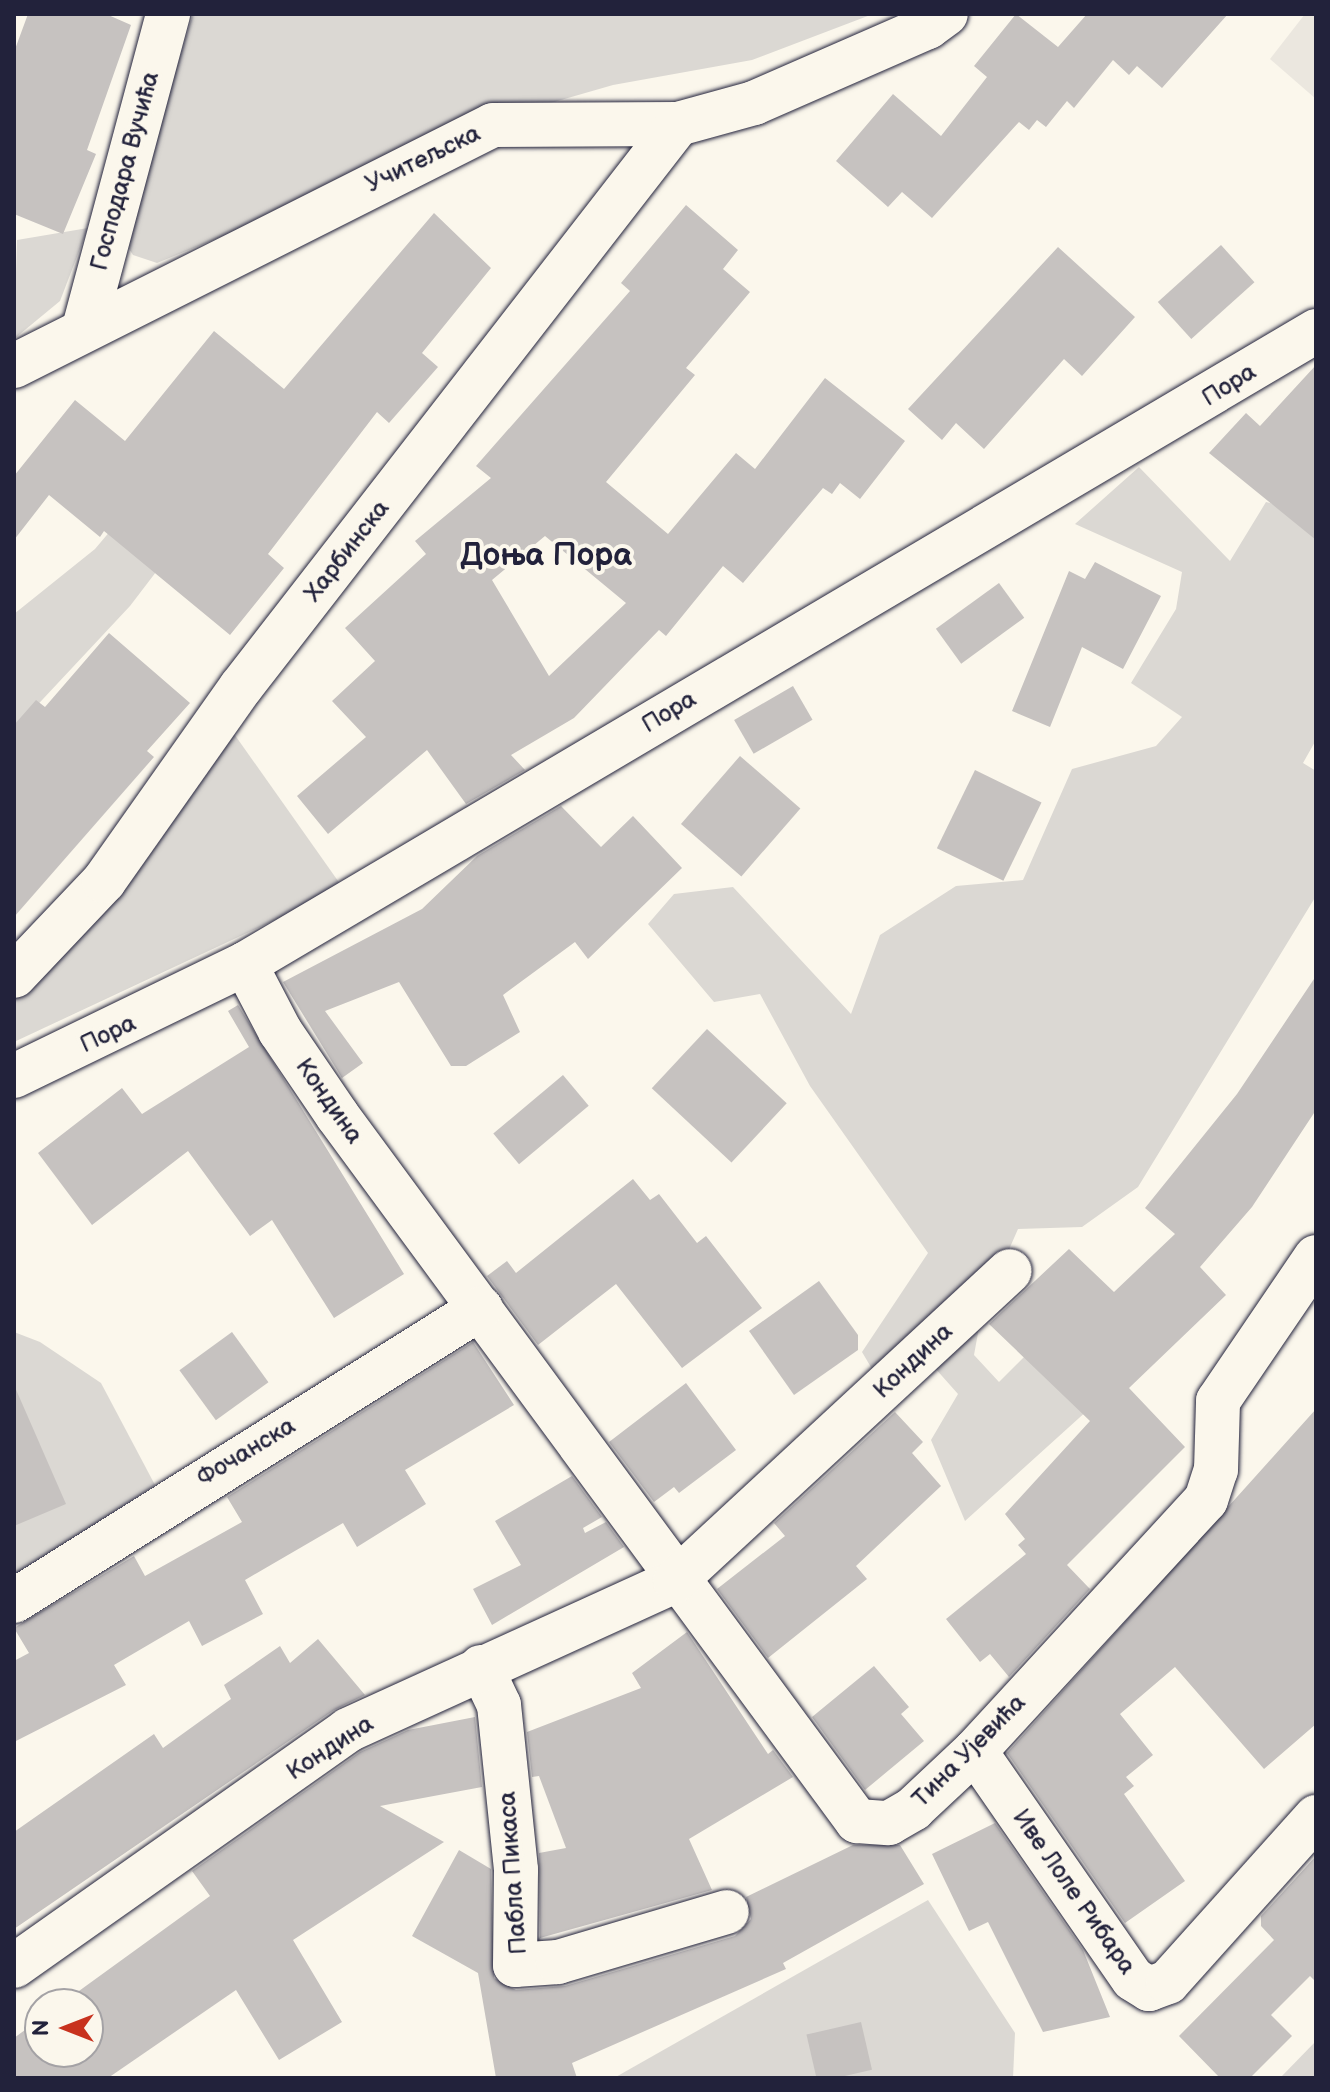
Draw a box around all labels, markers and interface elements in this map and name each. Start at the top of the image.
street label: Господара Вучића [85,68,165,274]
street label: Учитељска [361,119,485,199]
street label: Пора [1197,357,1261,413]
street label: Харбинска [298,495,396,607]
district label: Доња Пора [460,537,632,575]
street label: Пора [637,685,701,739]
street label: Пора [76,1009,140,1059]
street label: Кондина [289,1053,369,1149]
street label: Кондина [868,1317,958,1405]
street label: Фочанска [192,1411,300,1493]
street label: Тина Ујевића [906,1688,1032,1814]
street label: Кондина [281,1709,379,1787]
street label: Пабла Пикаса [493,1790,533,1956]
street label: Иве Лоле Рибара [1006,1804,1142,1980]
north arrow [24,1988,104,2068]
text: N [28,2020,55,2036]

